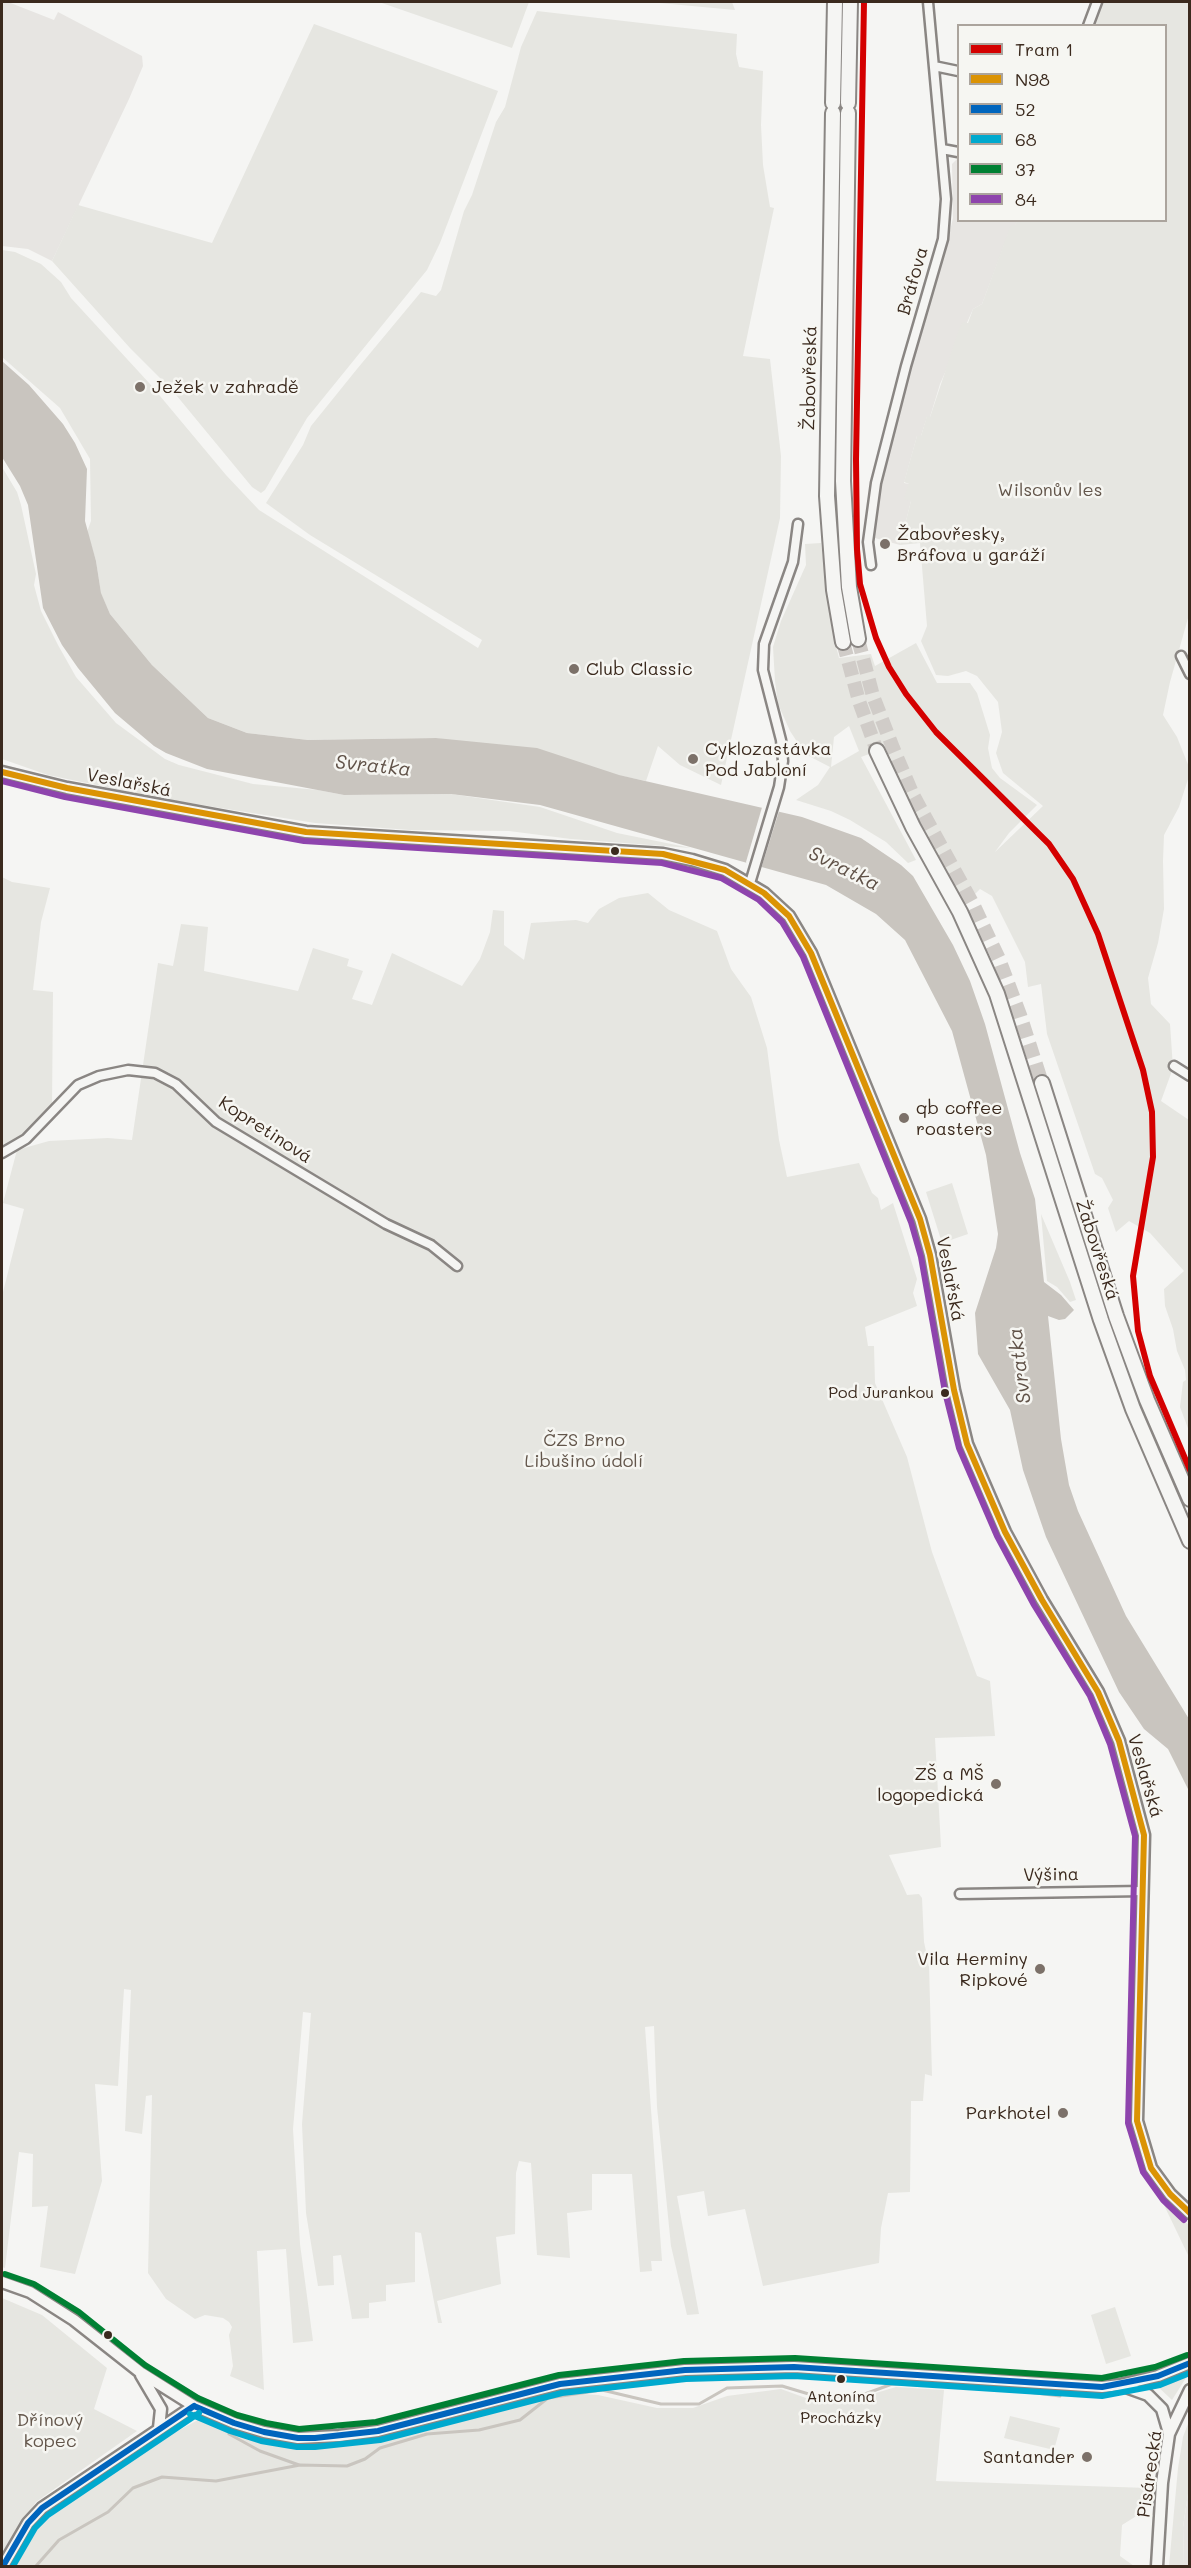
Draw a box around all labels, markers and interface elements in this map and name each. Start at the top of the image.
legend [957,24,1167,222]
text: Tram 1 [1015,37,1073,61]
text: N98 [1015,67,1050,91]
text: 52 [1015,97,1036,121]
text: 68 [1015,127,1037,151]
text: 37 [1015,157,1036,181]
text: 84 [1015,187,1036,211]
street label: Bráfova [893,244,933,318]
street label: Žabovřeská [798,325,822,431]
place label: Ježek v zahradě [152,376,299,398]
marker: Ježek v zahradě [133,380,147,394]
park label: Wilsonův les [998,479,1102,501]
place label: Žabovřesky, Bráfova u garáží [897,523,1046,566]
marker: Žabovřesky, Bráfova u garáží [878,537,892,551]
place label: Club Classic [586,658,693,680]
marker: Club Classic [567,662,581,676]
place label: Cyklozastávka Pod Jabloní [705,738,831,780]
water label: Svratka [334,750,412,782]
marker: Cyklozastávka Pod Jabloní [686,752,700,766]
street label: Veslařská [85,764,173,802]
water label: Svratka [804,842,884,896]
unlabelled marker [609,845,621,857]
street label: Kopretinová [214,1092,316,1168]
place label: qb coffee roasters [916,1097,1002,1140]
marker: qb coffee roasters [897,1111,911,1125]
street label: Žabovřeská [1071,1197,1123,1303]
street label: Veslařská [931,1235,969,1323]
water label: Svratka [1003,1327,1037,1405]
place label: Pod Jurankou [828,1383,934,1403]
marker: Pod Jurankou [939,1387,951,1399]
park label: ČZS Brno Libušino údolí [524,1429,644,1472]
street label: Veslařská [1123,1732,1167,1820]
place label: ZŠ a MŠ logopedická [877,1763,984,1806]
marker: ZŠ a MŠ logopedická [989,1777,1003,1791]
street label: Výšina [1023,1864,1079,1886]
place label: Vila Herminy Ripkové [917,1948,1028,1990]
marker: Vila Herminy Ripkové [1033,1962,1047,1976]
place label: Parkhotel [966,2102,1051,2124]
marker: Parkhotel [1056,2106,1070,2120]
unlabelled marker [102,2329,114,2341]
marker: Antonína Procházky [835,2373,847,2385]
place label: Antonína Procházky [800,2387,882,2425]
park label: Dřínový kopec [17,2409,83,2452]
street label: Pisárecká [1133,2429,1167,2519]
place label: Santander [983,2446,1075,2468]
marker: Santander [1080,2450,1094,2464]

